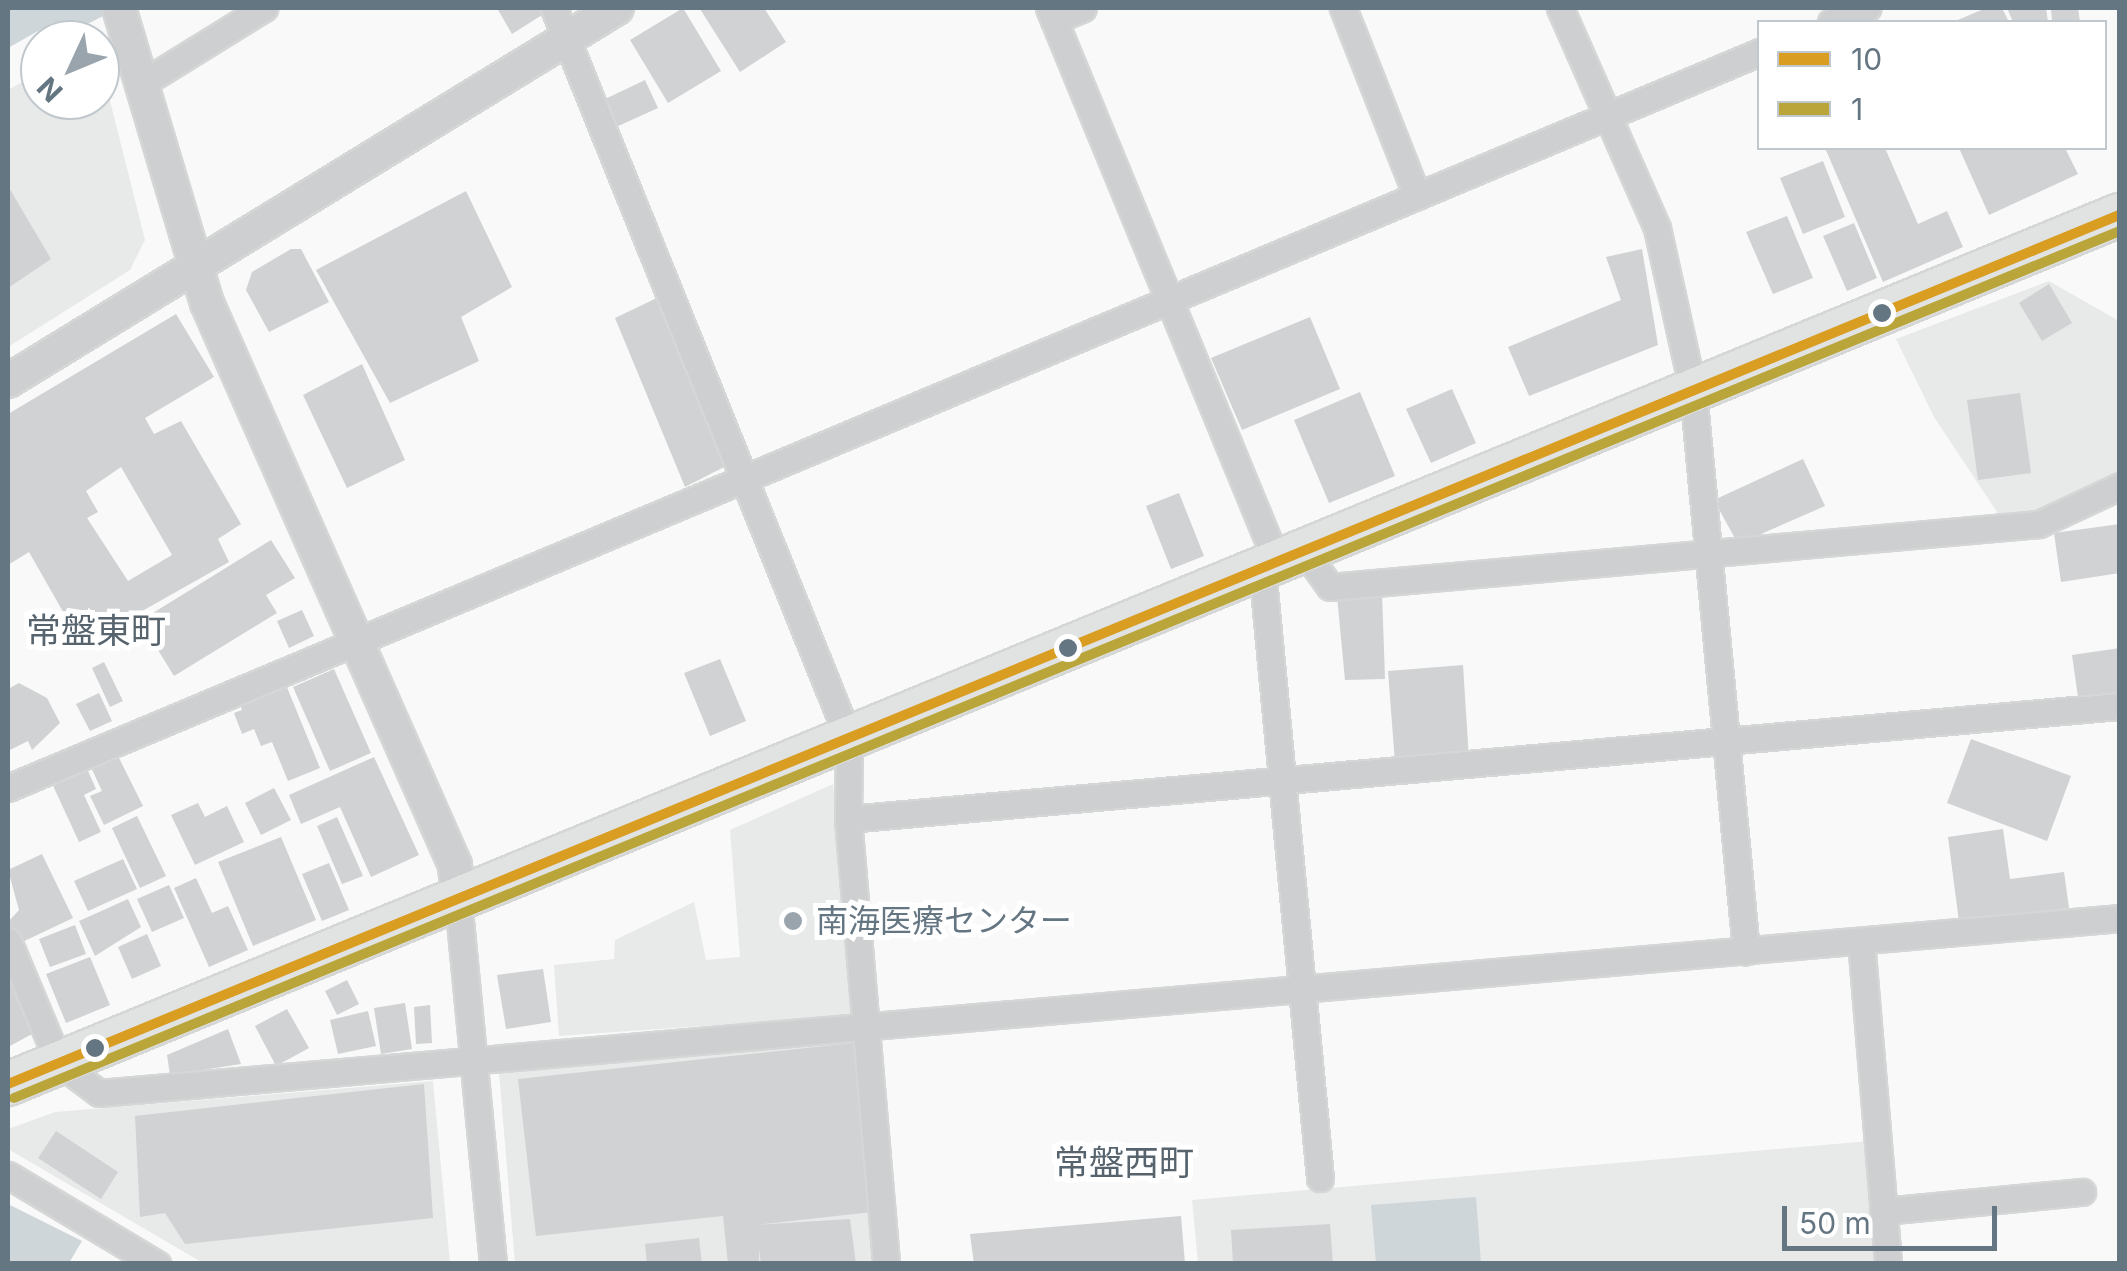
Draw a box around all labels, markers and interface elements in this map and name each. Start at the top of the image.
north arrow [20,20,120,120]
legend [1757,20,2107,150]
text: 10 [1851,41,1882,77]
text: N [30,70,70,109]
text: 1 [1851,91,1863,127]
unlabelled marker [1872,303,1892,323]
district label: 常盤東町 [26,609,166,651]
unlabelled marker [1058,638,1078,658]
place label: 南海医療センター [816,902,1072,940]
marker: 南海医療センター [780,908,806,934]
unlabelled marker [85,1038,105,1058]
district label: 常盤西町 [1054,1141,1194,1183]
scale bar [1787,1186,2002,1248]
text: 50 m [1799,1205,1871,1241]

